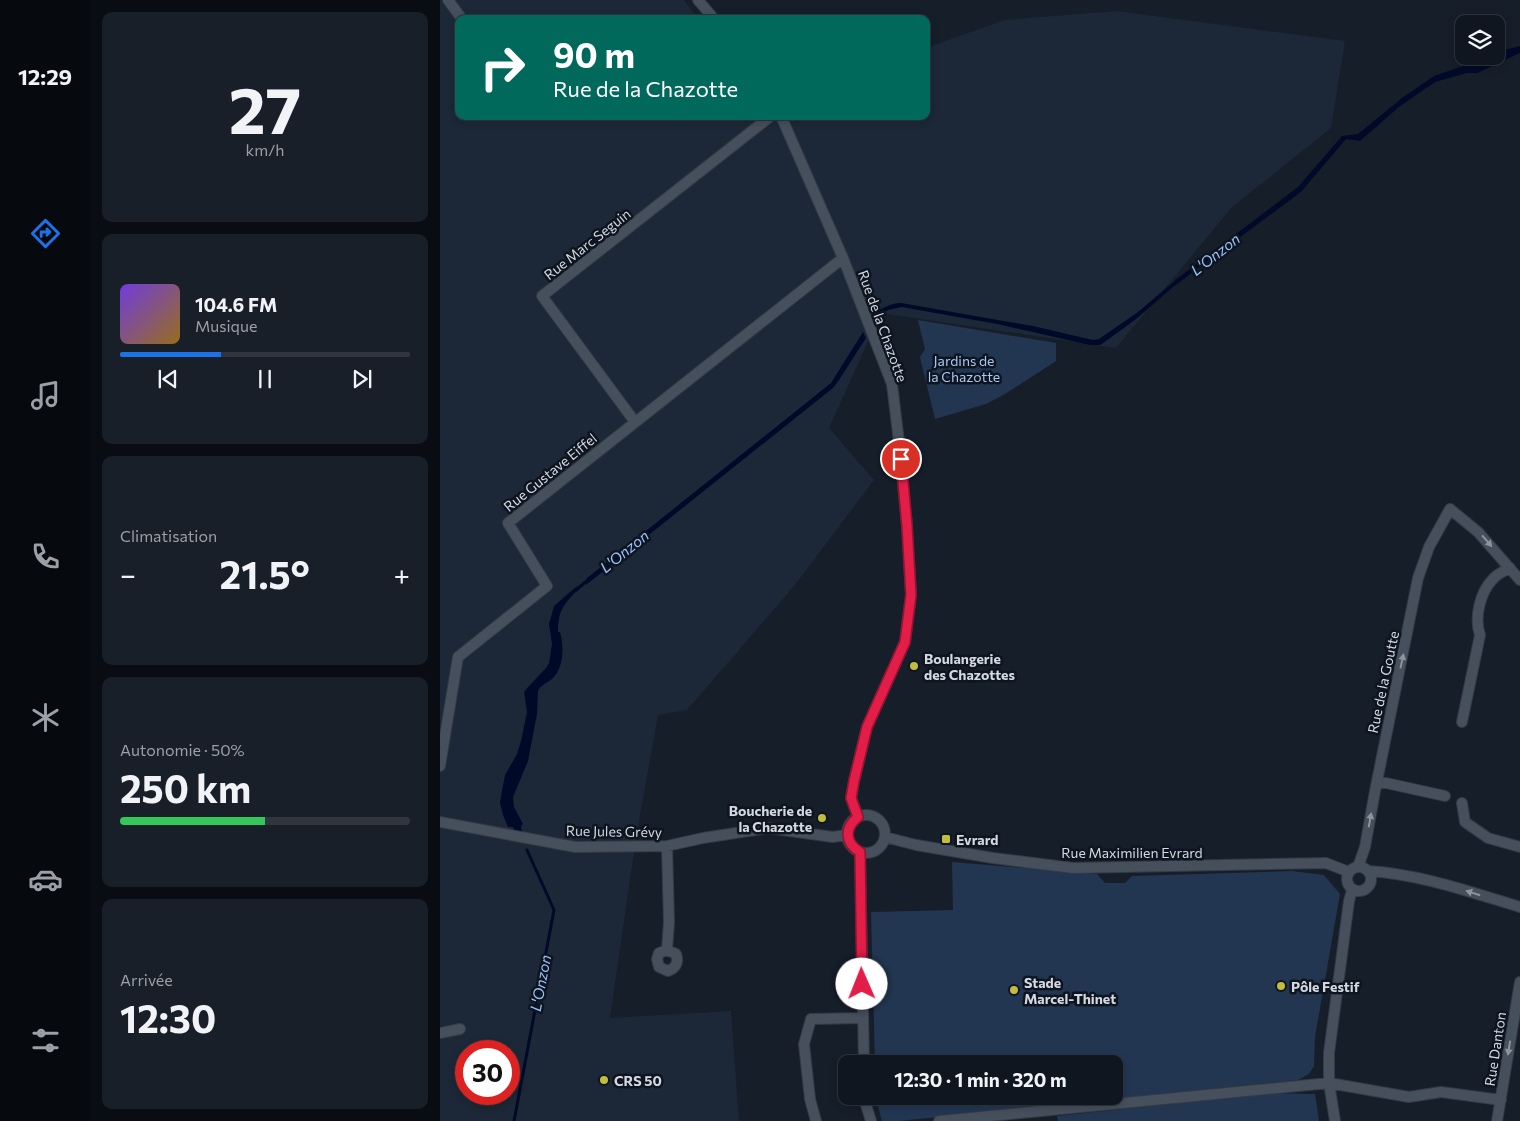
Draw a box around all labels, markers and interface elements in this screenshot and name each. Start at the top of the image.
map controls [1455,15,1505,65]
button: layers [1455,15,1505,65]
text: 90 m [553,32,635,75]
icon: right [470,35,535,100]
text: 12:29 [18,63,72,90]
text: 27 [229,68,301,147]
text: Rue de la Chazotte [553,75,738,102]
text: km/h [246,140,284,159]
street label: Rue Marc Seguin [540,205,634,283]
icon: directions [28,216,63,251]
water label: L'Onzon [1187,229,1243,279]
street label: Rue de la Chazotte [855,268,911,384]
text: 104.6 FM [195,293,277,316]
text: Musique [195,316,257,335]
park label: Jardins de la Chazotte [928,352,1000,385]
icon: previous [154,365,182,393]
icon: pause [251,365,279,393]
icon: next [348,365,376,393]
icon: music [28,378,63,413]
street label: Rue Gustave Eiffel [500,429,600,515]
pin [880,438,922,480]
icon: arrive [887,445,915,473]
text: Climatisation [120,526,217,545]
water label: L'Onzon [596,526,652,576]
one-way arrow [1481,534,1492,547]
icon: phone [28,539,63,574]
text: 21.5° [220,550,310,597]
text: − [120,557,136,591]
text: + [394,557,410,591]
street label: Rue de la Goutte [1364,629,1402,735]
place label: Boulangerie des Chazottes [924,650,1015,683]
one-way arrow [1398,652,1406,668]
marker: Boulangerie des Chazottes [908,660,920,672]
icon: climate [28,700,63,735]
text: Autonomie · 50% [120,740,245,759]
text: 250 km [120,764,251,811]
place label: Boucherie de la Chazotte [729,802,812,835]
marker: Boucherie de la Chazotte [816,812,828,824]
one-way arrow [1366,812,1374,828]
street label: Rue Jules Grévy [566,822,662,840]
place label: Evrard [956,831,998,848]
marker: Evrard [940,833,952,845]
street label: Rue Maximilien Evrard [1061,844,1203,861]
icon: car [28,862,63,897]
one-way arrow [1466,889,1481,897]
water label: L'Onzon [526,953,554,1013]
position arrow [835,957,887,1009]
text: Arrivée [120,970,173,989]
place label: Stade Marcel-Thinet [1024,974,1116,1007]
place label: Pôle Festif [1291,978,1360,995]
marker: Pôle Festif [1275,980,1287,992]
marker: Stade Marcel-Thinet [1008,984,1020,996]
text: 12:30 [120,994,216,1041]
street label: Rue Danton [1481,1011,1509,1087]
icon: filters [28,1023,63,1058]
speed limit sign: 30 [455,1040,520,1105]
one-way arrow [1505,1040,1513,1056]
text: 12:30 · 1 min · 320 m [894,1068,1067,1091]
place label: CRS 50 [614,1072,662,1089]
marker: CRS 50 [598,1074,610,1086]

